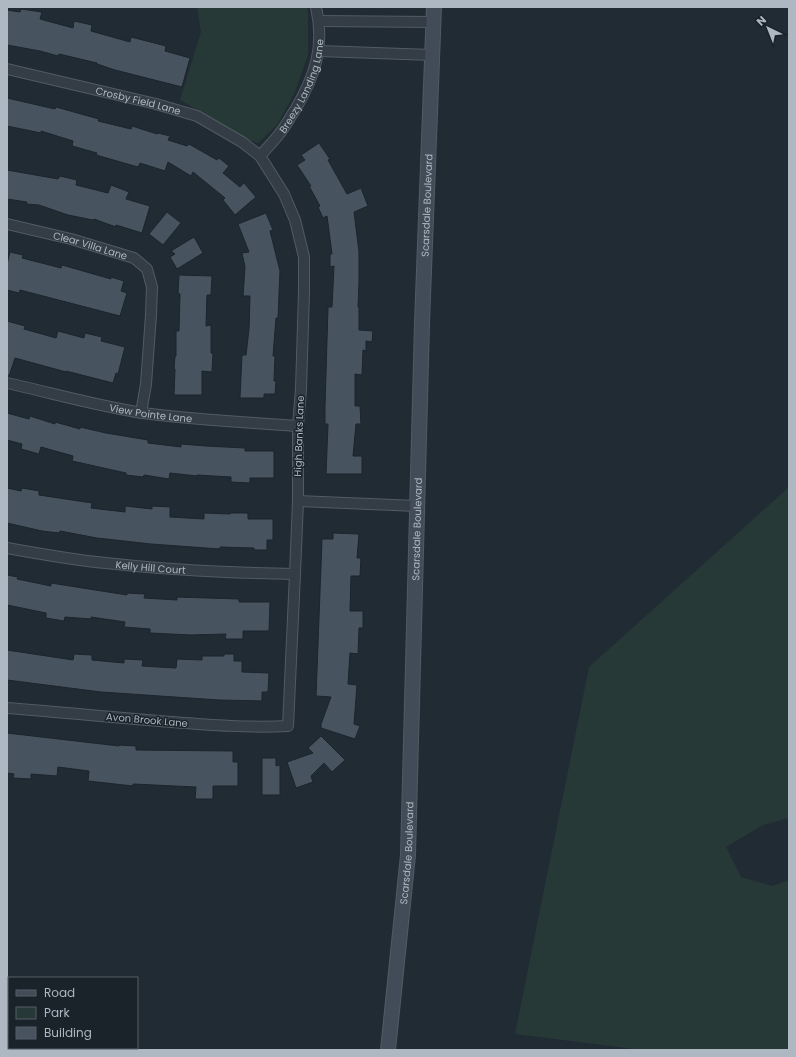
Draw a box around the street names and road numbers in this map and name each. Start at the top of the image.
street label: Breezy Landing Lane [275,39,327,136]
street label: Crosby Field Lane [94,83,183,118]
street label: Scarsdale Boulevard [417,154,436,257]
street label: Clear Villa Lane [52,228,129,263]
street label: High Banks Lane [290,395,308,477]
street label: View Pointe Lane [108,400,193,426]
street label: Scarsdale Boulevard [408,477,425,581]
street label: Kelly Hill Court [115,557,187,577]
street label: Avon Brook Lane [106,709,188,731]
street label: Scarsdale Boulevard [395,801,417,905]

